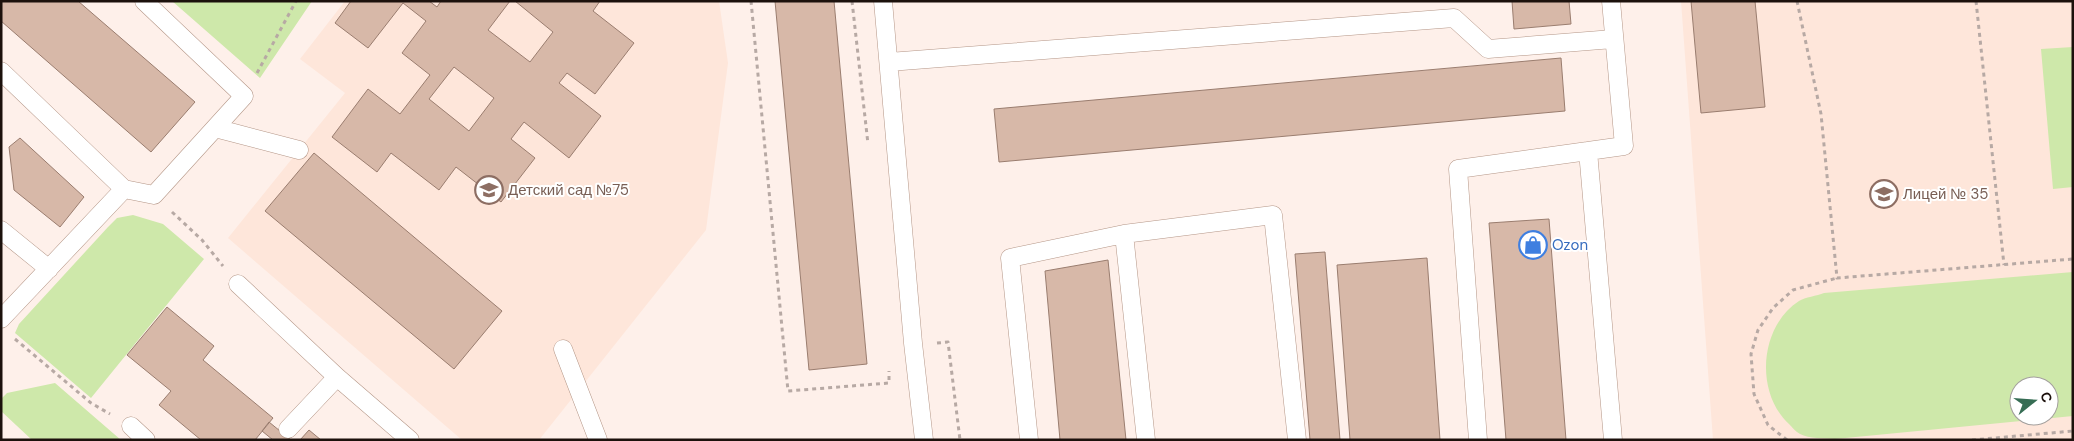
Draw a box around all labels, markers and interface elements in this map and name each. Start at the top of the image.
school or university icon: Детский сад №75 [474,175,504,205]
school or university icon: Лицей № 35 [1869,179,1899,209]
place label: Детский сад №75 [508,180,629,200]
place label: Лицей № 35 [1903,184,1988,204]
shop icon: Ozon [1518,230,1548,260]
place label: Ozon [1552,235,1588,255]
north arrow [2009,376,2059,426]
text: С [2036,390,2057,405]

